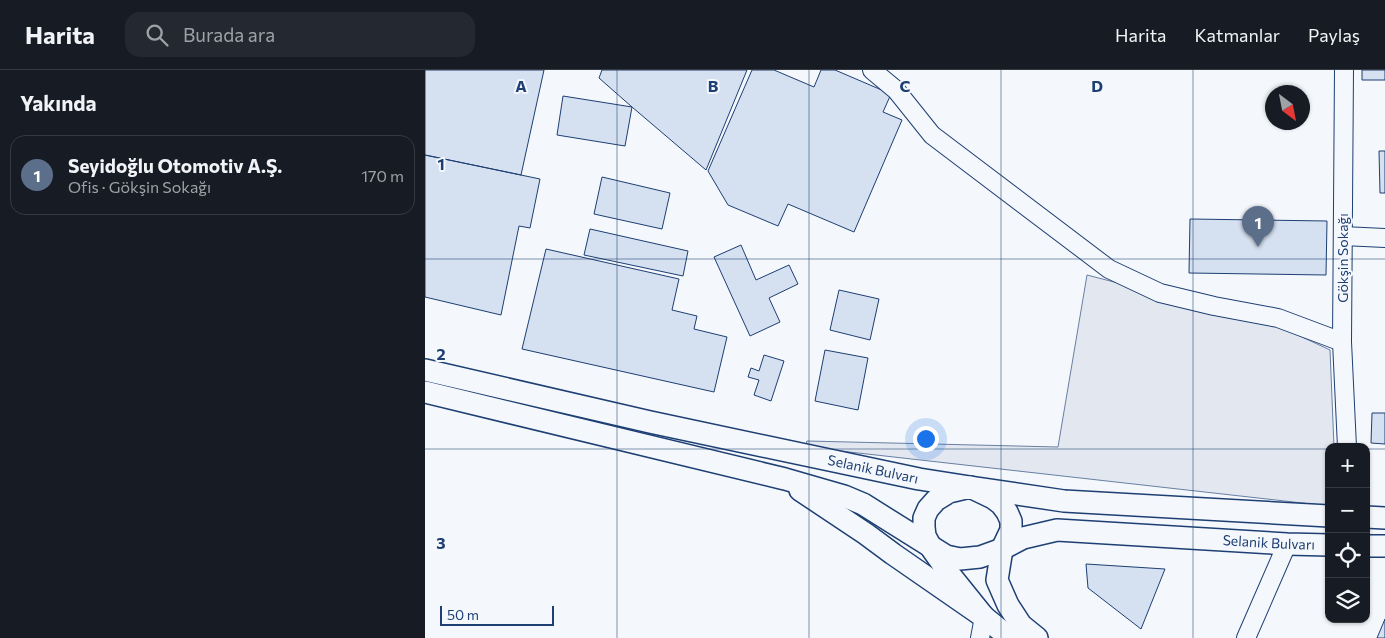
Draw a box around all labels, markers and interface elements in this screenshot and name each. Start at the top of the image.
search box [125,12,475,57]
text: Harita [25,20,95,49]
icon: search [143,21,171,49]
text: Burada ara [183,23,275,46]
text: Harita [1115,24,1167,46]
text: Katmanlar [1195,24,1280,46]
text: Paylaş [1308,24,1360,46]
text: A [515,76,527,95]
text: B [708,76,719,95]
text: C [900,76,911,95]
text: D [1091,76,1103,95]
north arrow [1265,85,1310,130]
text: Yakında [20,90,97,115]
text: Seyidoğlu Otomotiv A.Ş. [68,154,282,177]
text: 1 [437,154,445,173]
text: 1 [33,166,41,185]
text: 170 m [361,166,404,185]
text: Ofis · Gökşin Sokağı [68,177,211,196]
pin: 1 [1242,206,1274,247]
street label: Gökşin Sokağı [1334,213,1351,303]
text: 2 [436,344,446,363]
your location [913,426,939,452]
map controls [1325,443,1370,623]
button: + [1325,443,1370,488]
street label: Selanik Bulvarı [826,451,920,487]
button: − [1325,488,1370,533]
street label: Selanik Bulvarı [1222,531,1315,553]
text: 3 [436,533,446,552]
button: locate [1325,533,1370,578]
button: layers [1325,578,1370,623]
scale bar [440,603,554,626]
text: 50 m [447,606,479,623]

